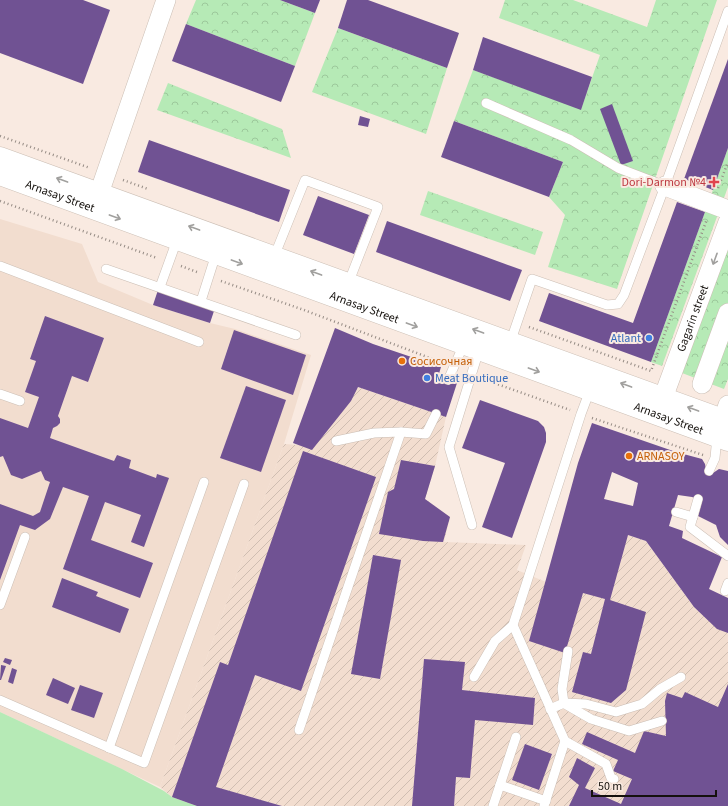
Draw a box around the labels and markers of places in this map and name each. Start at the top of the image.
place label: Dori-Darmon №4 [622,174,706,191]
marker: Dori-Darmon №4 [709,177,719,187]
place label: Atlant [611,330,641,347]
marker: Atlant [644,333,654,343]
place label: Сосисочная [410,353,472,370]
marker: Сосисочная [397,356,407,366]
place label: Meat Boutique [435,370,508,387]
marker: Meat Boutique [422,373,432,383]
place label: ARNASOY [637,448,685,465]
marker: ARNASOY [624,451,634,461]

